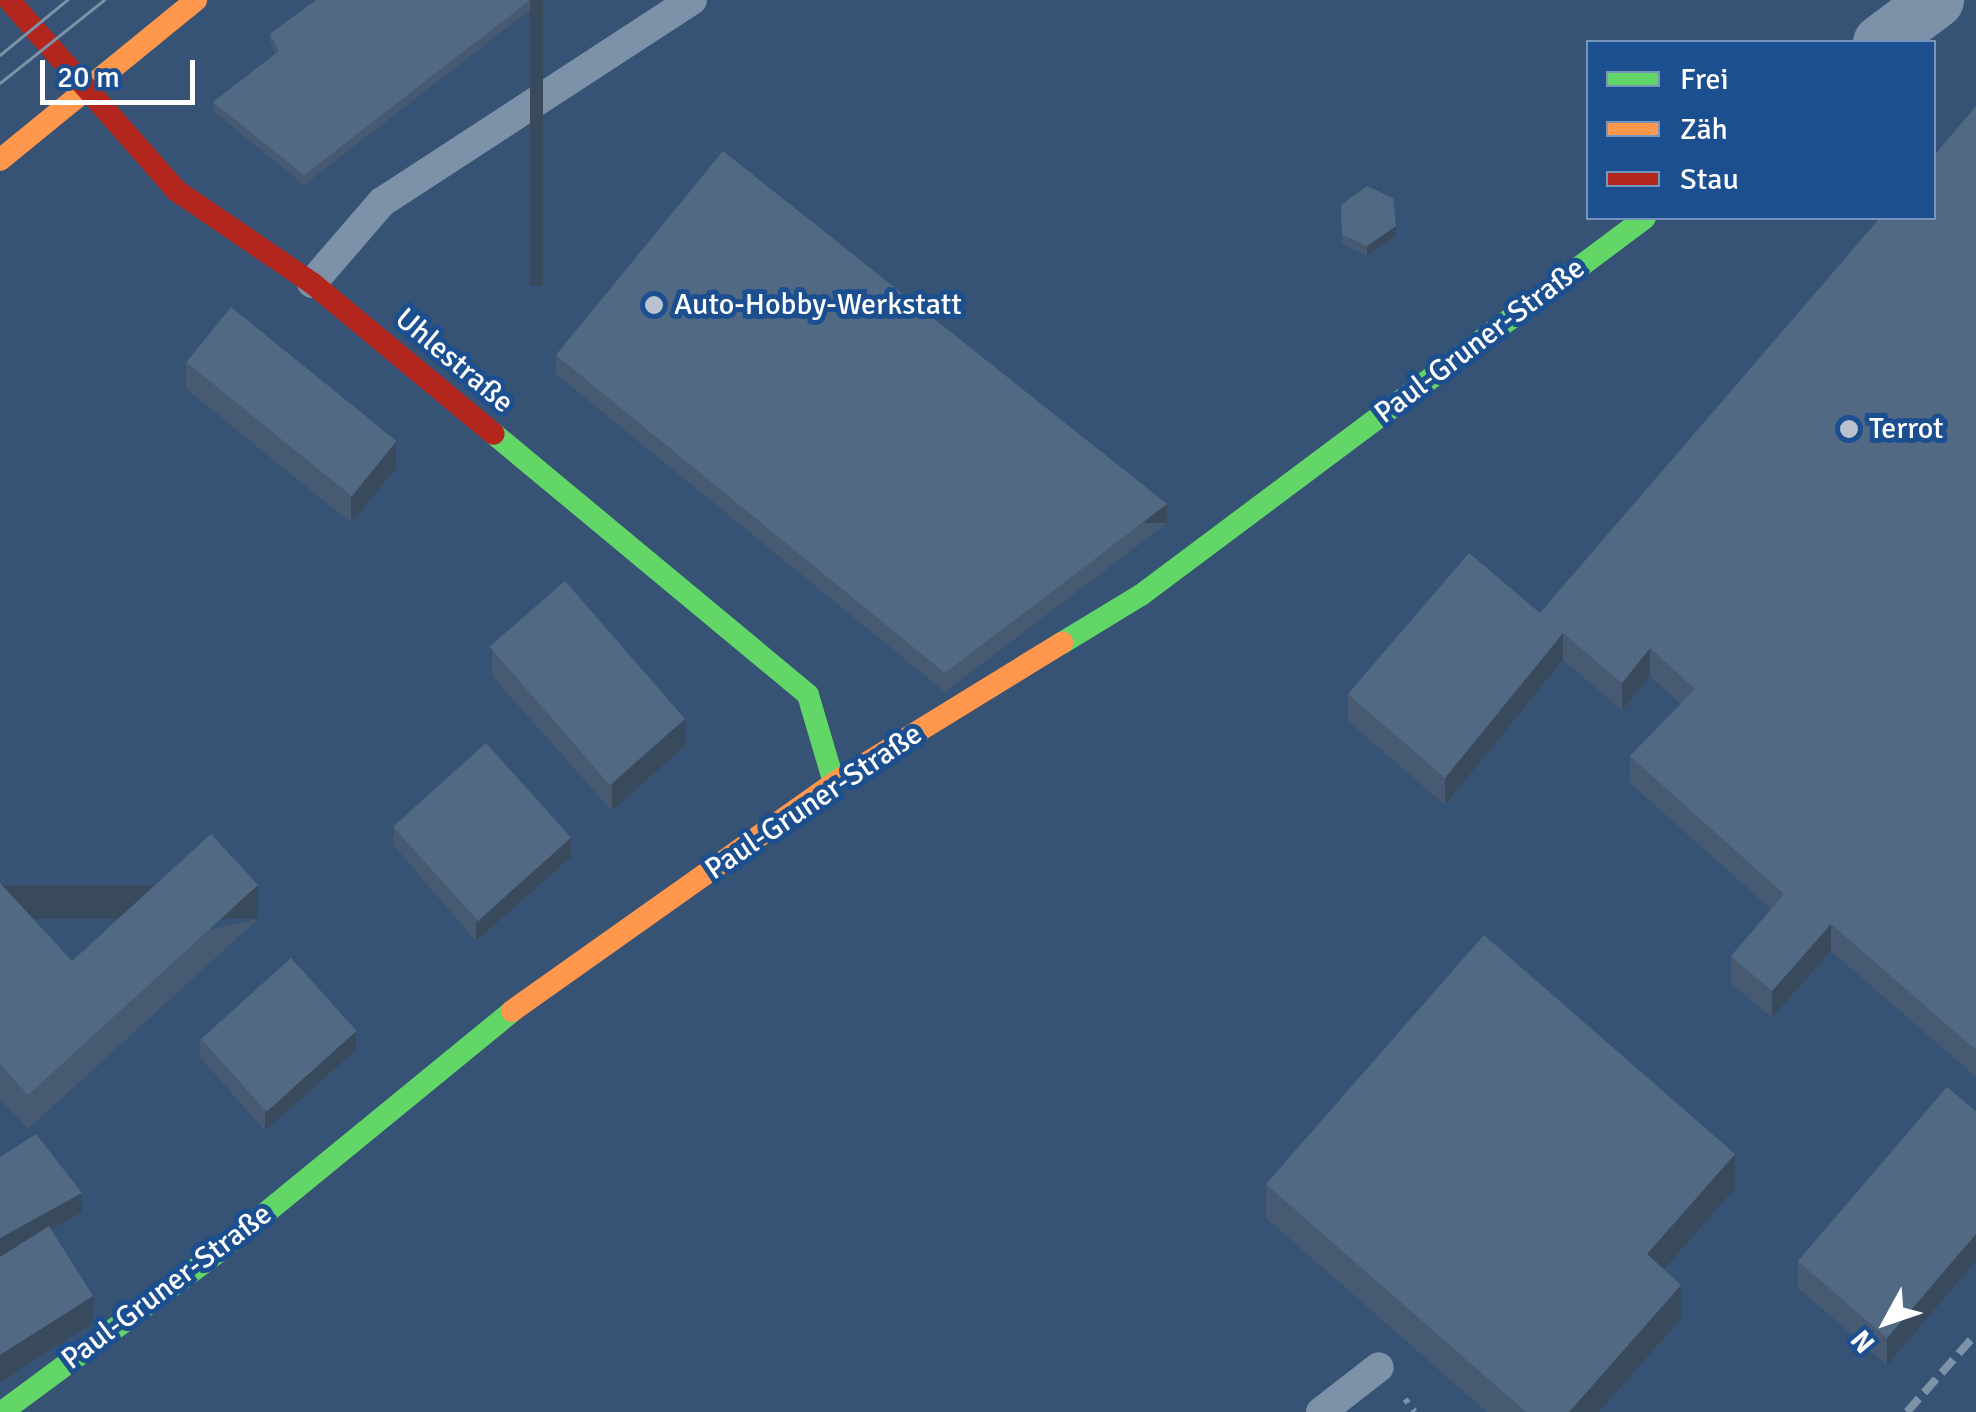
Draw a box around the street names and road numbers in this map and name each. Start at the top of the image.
street label: Paul-Gruner-Straße [1368,250,1592,432]
street label: Uhlestraße [388,301,520,421]
street label: Paul-Gruner-Straße [699,716,929,888]
street label: Paul-Gruner-Straße [55,1196,279,1378]

